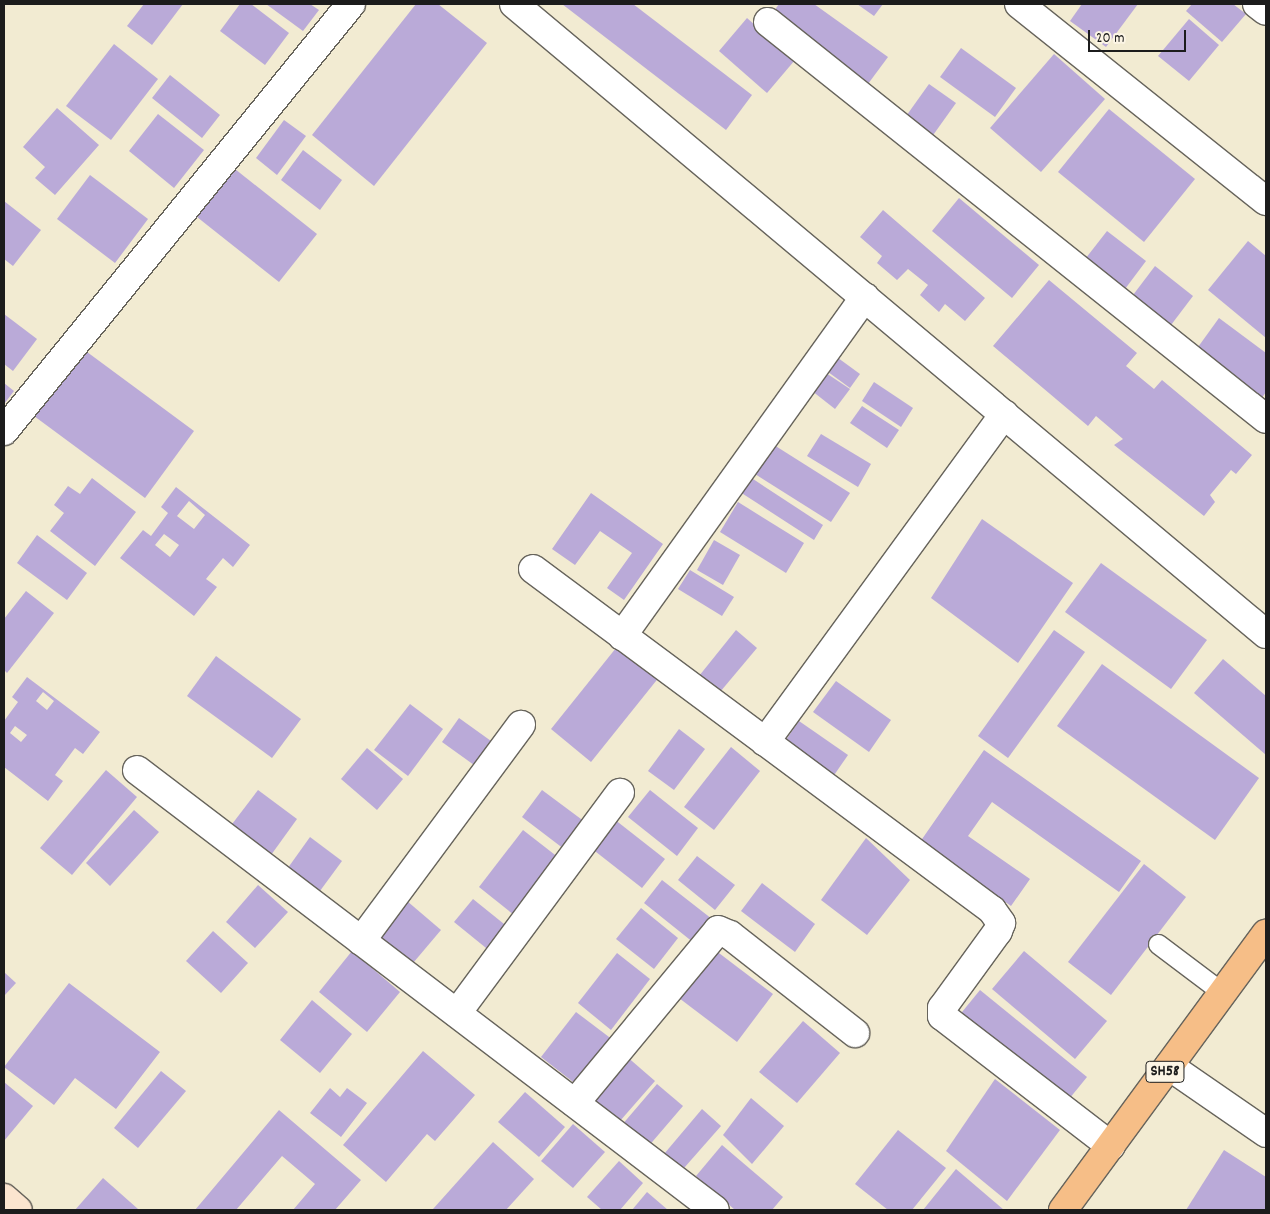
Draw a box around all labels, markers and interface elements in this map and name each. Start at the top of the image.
scale bar [1090,20,1188,52]
text: 20 m [1096,28,1124,50]
road number: SH58 [1145,1058,1185,1086]

